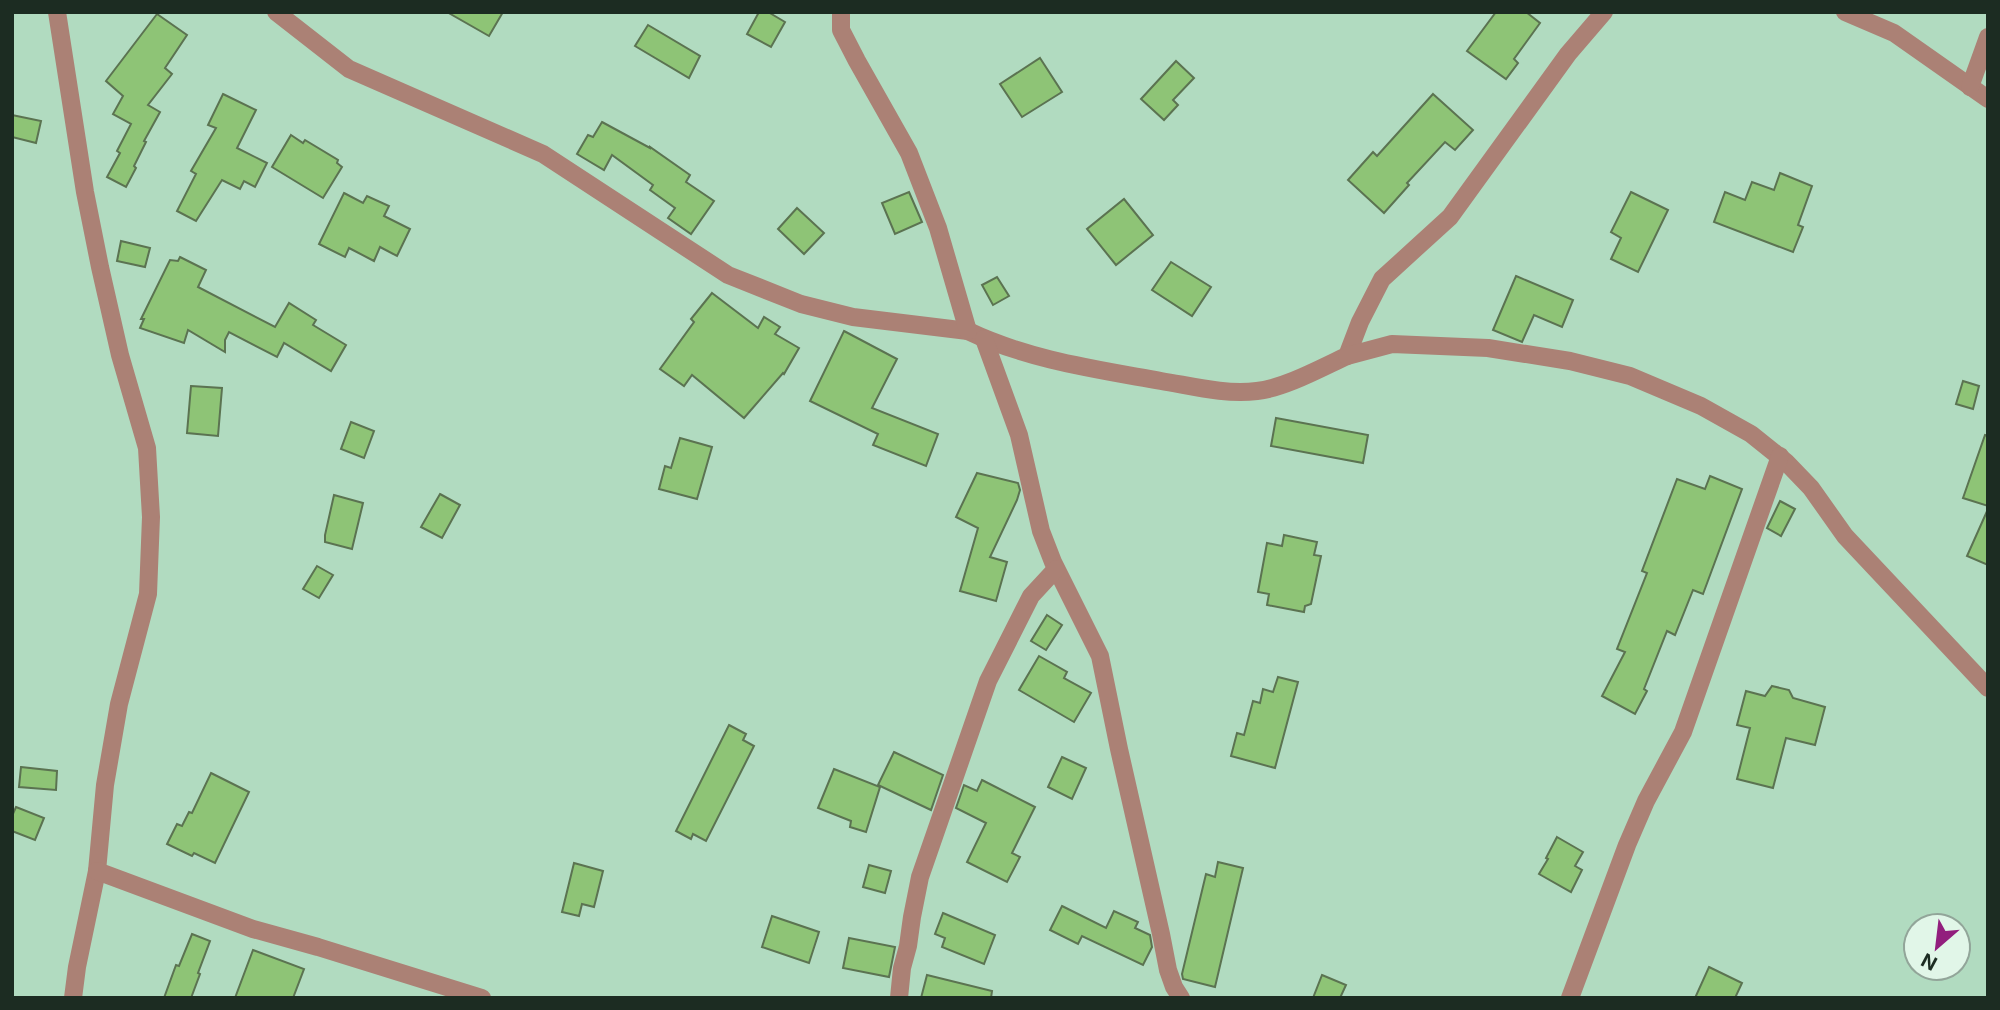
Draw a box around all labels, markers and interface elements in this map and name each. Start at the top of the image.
north arrow [1902,912,1972,982]
text: N [1917,948,1941,975]

